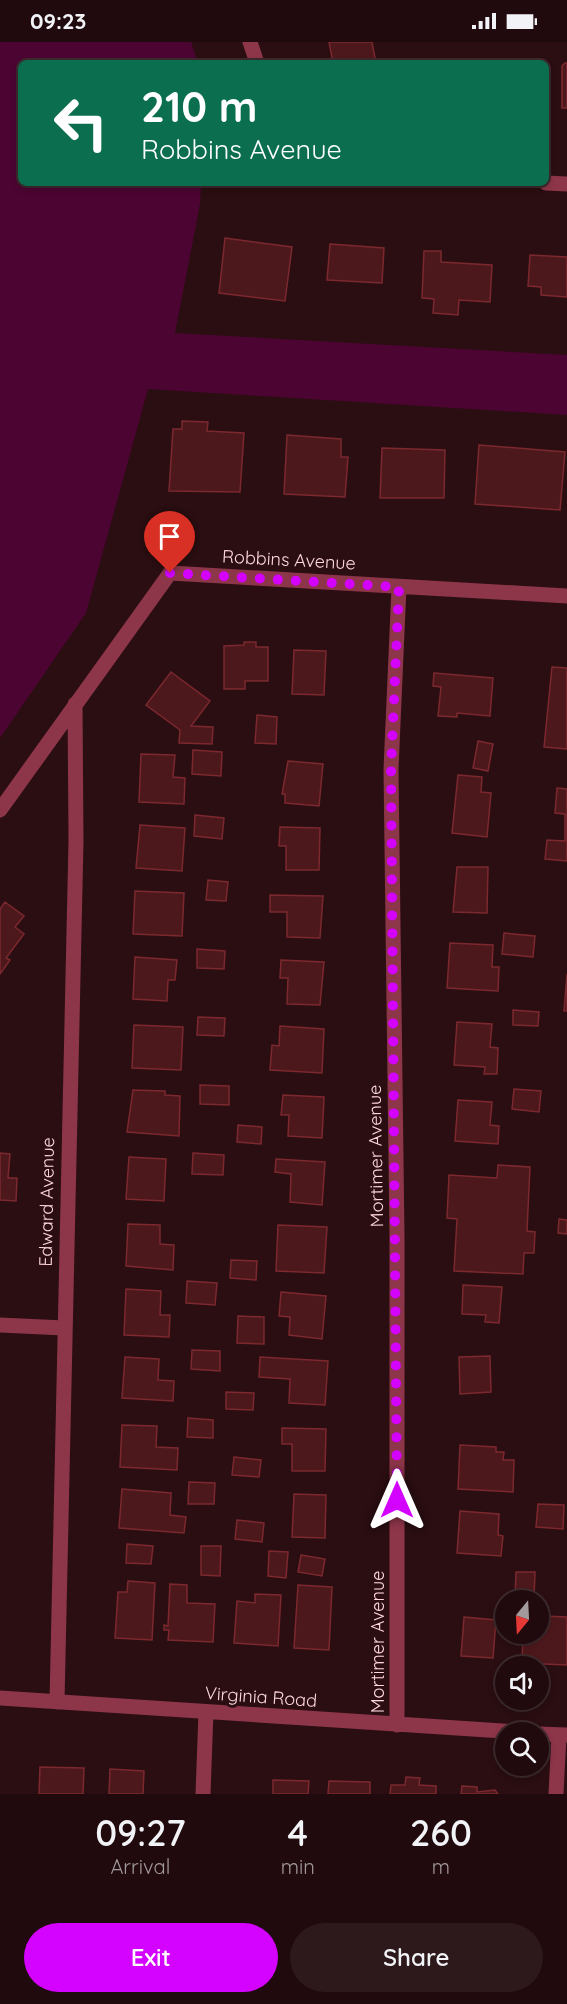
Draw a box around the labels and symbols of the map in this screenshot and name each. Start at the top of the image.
pin [144,511,195,573]
street label: Robbins Avenue [222,545,356,574]
street label: Mortimer Avenue [363,1084,388,1228]
street label: Edward Avenue [34,1137,59,1267]
position arrow [365,1468,429,1532]
street label: Mortimer Avenue [366,1571,389,1713]
north arrow [495,1590,549,1644]
street label: Virginia Road [204,1681,318,1712]

